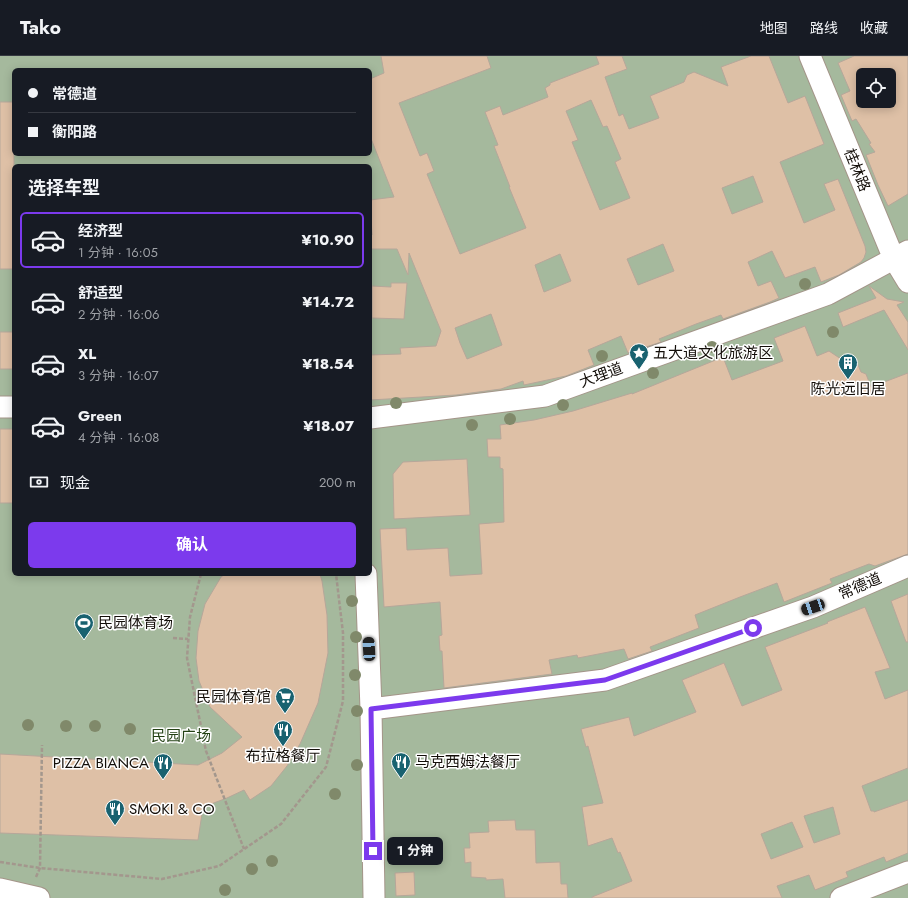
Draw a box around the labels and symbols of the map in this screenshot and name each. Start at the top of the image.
street label: 桂林路 [838,145,876,195]
place icon: 五大道文化旅游区 [628,342,650,370]
place label: 五大道文化旅游区 [653,342,773,364]
building icon: 陈光远旧居 [837,352,859,380]
street label: 大理道 [576,357,626,393]
place label: 陈光远旧居 [810,378,886,400]
street label: 常德道 [835,567,885,605]
car [800,597,826,617]
sports icon: 民园体育场 [73,612,95,640]
place label: 民园体育场 [98,612,173,634]
route start [744,619,762,637]
car [362,637,376,661]
place label: 民园体育馆 [196,686,271,708]
supermarket icon: 民园体育馆 [274,686,296,714]
restaurant icon: 布拉格餐厅 [272,719,294,747]
park label: 民园广场 [151,725,211,747]
place label: 布拉格餐厅 [245,745,321,767]
restaurant icon: 马克西姆法餐厅 [390,751,412,779]
place label: 马克西姆法餐厅 [415,751,520,773]
place label: PIZZA BIANCA [53,752,149,774]
restaurant icon: PIZZA BIANCA [152,752,174,780]
restaurant icon: SMOKI & CO [104,798,126,826]
place label: SMOKI & CO [129,798,215,820]
callout: 1 分钟 [387,837,443,865]
route end [364,842,382,860]

